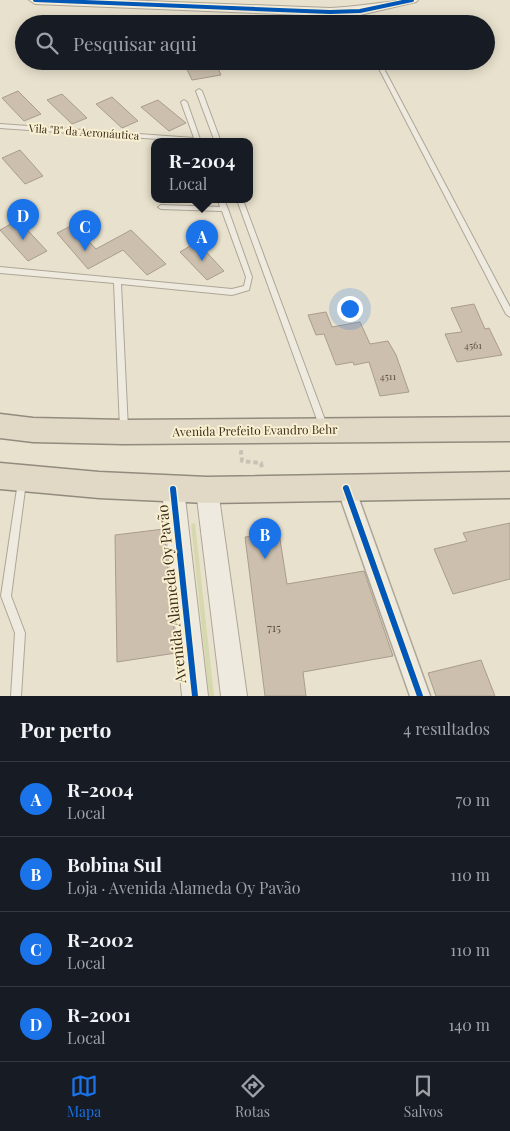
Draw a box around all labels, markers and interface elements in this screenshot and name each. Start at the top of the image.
search box [15,15,495,70]
icon: search [33,29,61,57]
text: Pesquisar aqui [73,30,197,56]
street label: Vila "B" da Aeronáutica [27,120,140,143]
popup [151,138,253,203]
text: R-2004 [169,147,235,173]
text: Local [169,173,207,194]
pin: D [7,199,39,240]
pin: C [69,210,101,251]
pin: A [186,220,218,261]
your location [337,296,363,322]
house number: 4561 [464,338,482,352]
house number: 4511 [380,369,397,383]
street label: Avenida Prefeito Evandro Behr [171,421,338,439]
street label: Avenida Alameda Oy Pavão [152,504,190,686]
pin: B [249,518,281,559]
house number: 715 [267,619,281,635]
text: Por perto [20,715,111,743]
text: 4 resultados [403,718,490,739]
text: R-2004 [67,776,133,802]
text: A [31,789,41,810]
text: 70 m [456,789,490,810]
text: Local [67,802,106,823]
text: Bobina Sul [67,851,162,877]
text: B [31,864,41,885]
text: 110 m [450,864,490,885]
text: Loja · Avenida Alameda Oy Pavão [67,877,301,898]
text: R-2002 [67,926,134,952]
text: C [30,939,42,960]
text: 110 m [450,939,490,960]
text: Local [67,952,106,973]
text: R-2001 [67,1001,131,1027]
text: D [30,1014,42,1035]
text: 140 m [448,1014,490,1035]
text: Local [67,1027,106,1048]
tab: Mapa [67,1072,101,1121]
tab: Rotas [235,1072,270,1121]
tab: Salvos [404,1072,443,1121]

